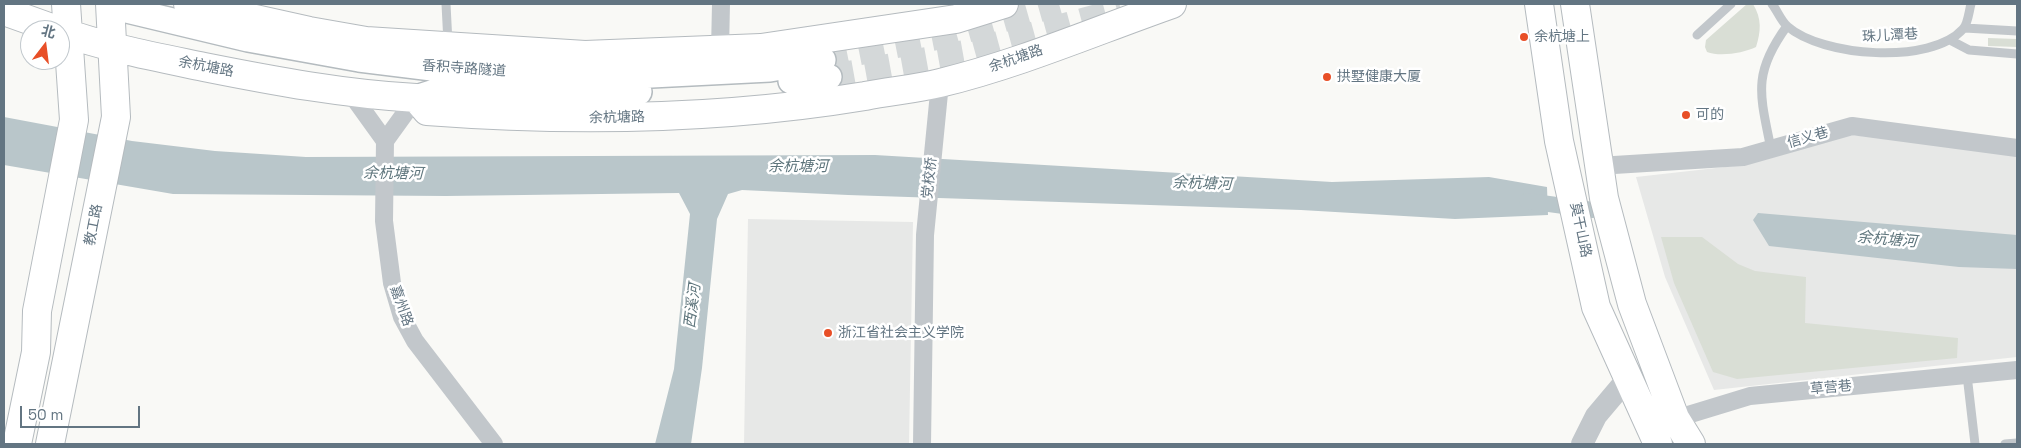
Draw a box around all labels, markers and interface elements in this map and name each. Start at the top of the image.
north arrow [20,20,70,70]
text: 北 [40,21,58,42]
street label: 珠儿潭巷 [1862,26,1918,46]
place label: 余杭塘上 [1534,29,1590,45]
marker: 余杭塘上 [1518,31,1530,43]
street label: 余杭塘路 [987,42,1045,76]
street label: 余杭塘路 [177,53,235,81]
street label: 香积寺路隧道 [422,58,506,80]
place label: 拱墅健康大厦 [1337,69,1421,85]
marker: 拱墅健康大厦 [1321,71,1333,83]
place label: 可的 [1696,107,1724,123]
street label: 余杭塘路 [589,109,645,127]
marker: 可的 [1680,109,1692,121]
street label: 信义巷 [1785,124,1831,152]
street label: 党校桥 [919,156,941,200]
water label: 余杭塘河 [768,158,828,176]
water label: 余杭塘河 [363,164,423,184]
water label: 余杭塘河 [1172,174,1232,194]
street label: 莫干山路 [1566,201,1594,259]
street label: 教工路 [82,203,106,247]
water label: 余杭塘河 [1856,228,1918,252]
street label: 嘉州路 [386,283,416,329]
water label: 西溪河 [681,283,705,329]
place label: 浙江省社会主义学院 [838,325,964,341]
marker: 浙江省社会主义学院 [822,327,834,339]
street label: 草营巷 [1809,378,1853,398]
scale bar [22,396,142,428]
text: 50 m [28,405,63,424]

